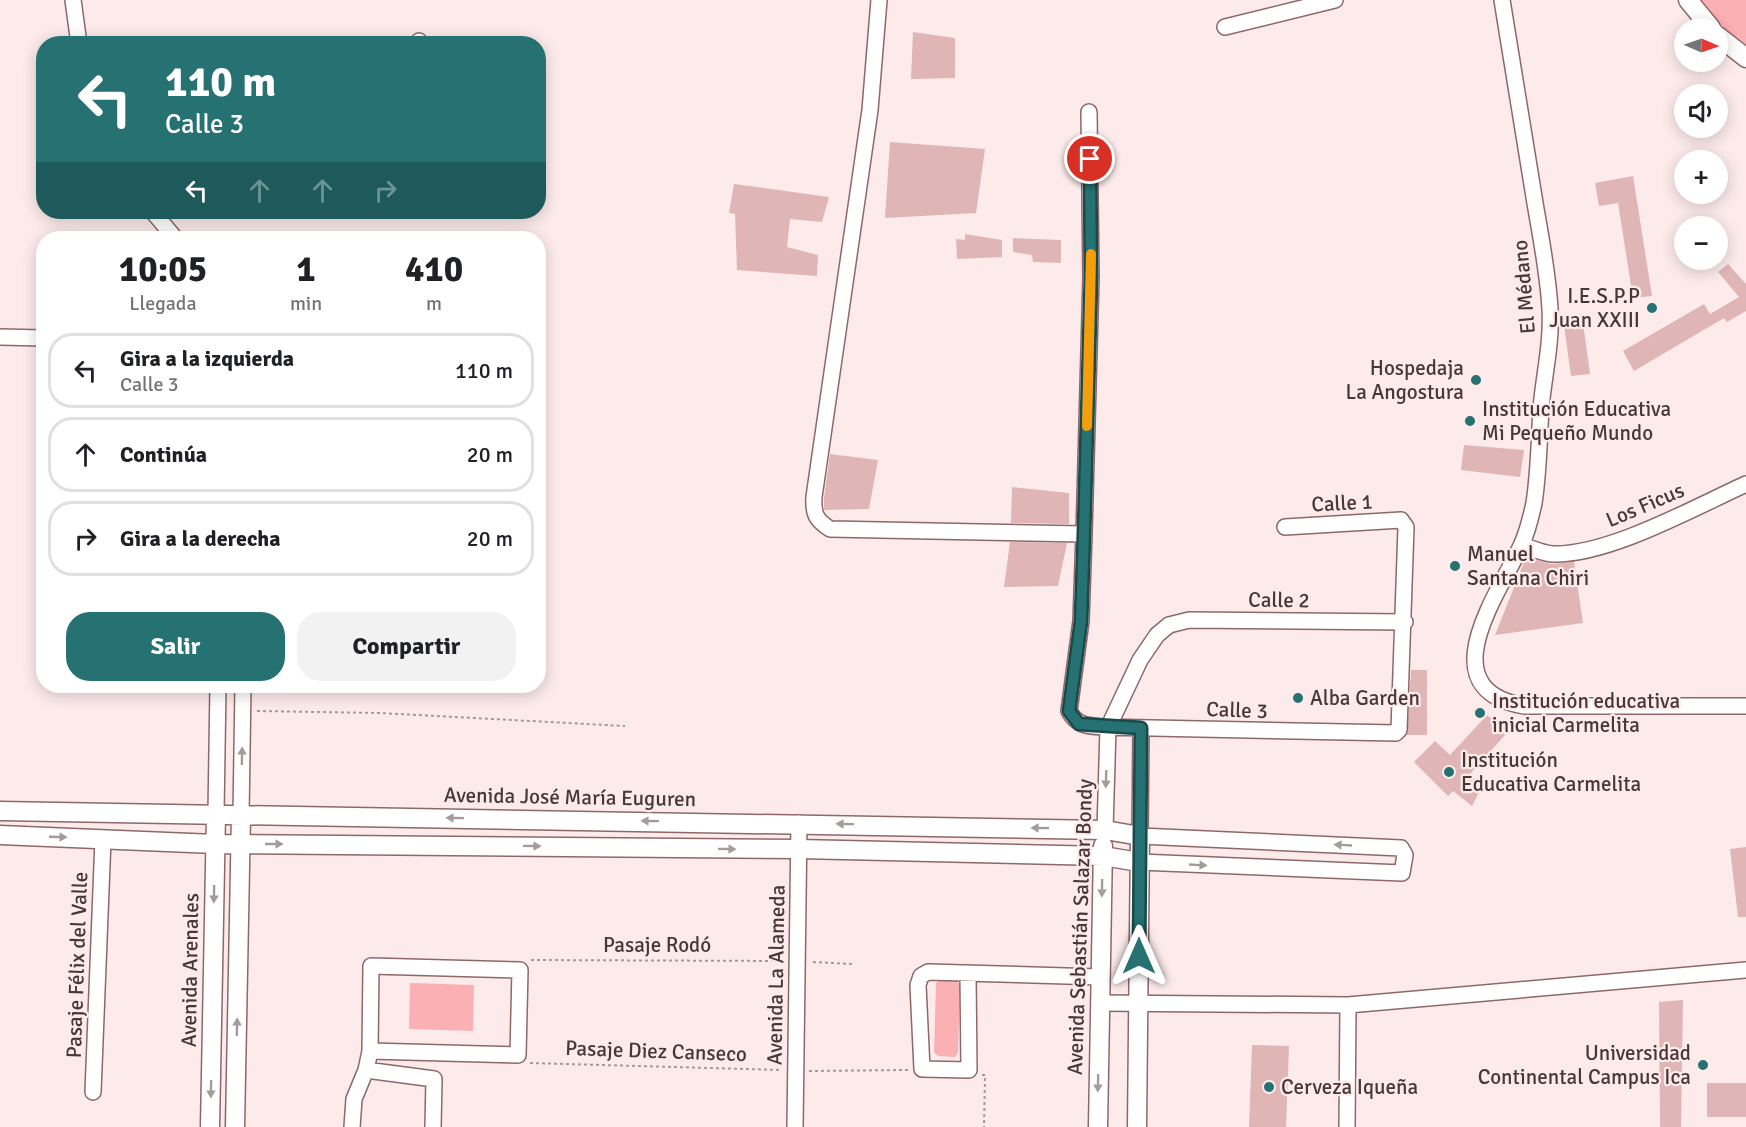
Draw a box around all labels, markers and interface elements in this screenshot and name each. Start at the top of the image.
north arrow [1674,18,1728,72]
map controls [1674,18,1728,270]
text: 110 m [165,57,276,108]
icon: left [66,60,144,138]
button: sound [1674,84,1728,138]
text: Calle 3 [165,108,244,141]
pin [1064,133,1115,184]
icon: arrive [1073,142,1106,175]
button: + [1674,150,1728,204]
icon: left [180,174,213,207]
icon: ahead [243,174,276,207]
icon: ahead [306,174,339,207]
icon: right [369,174,402,207]
button: − [1674,216,1728,270]
street label: El Médano [1507,239,1541,335]
text: 10:05 [119,247,207,292]
text: 1 [296,247,316,292]
text: 410 [405,247,463,292]
place label: I.E.S.P.P Juan XXIII [1549,283,1640,333]
text: Llegada [129,291,197,316]
text: min [290,291,322,316]
text: m [426,291,442,316]
marker: I.E.S.P.P Juan XXIII [1645,301,1659,315]
text: Gira a la izquierda [120,345,294,372]
icon: left [69,354,102,387]
place label: Hospedaja La Angostura [1345,355,1464,405]
text: 110 m [455,357,513,384]
text: Calle 3 [120,372,179,397]
marker: Hospedaja La Angostura [1469,373,1483,387]
place label: Institución Educativa Mi Pequeño Mundo [1482,396,1671,446]
marker: Institución Educativa Mi Pequeño Mundo [1463,414,1477,428]
icon: ahead [69,438,102,471]
text: Continúa [120,441,207,468]
text: 20 m [467,441,513,468]
street label: Los Ficus [1602,477,1688,533]
street label: Calle 1 [1311,488,1373,518]
icon: right [69,522,102,555]
text: Gira a la derecha [120,525,281,552]
text: 20 m [467,525,513,552]
place label: Manuel Santana Chiri [1467,541,1589,591]
marker: Manuel Santana Chiri [1448,559,1462,573]
street label: Calle 2 [1248,586,1310,614]
button: Salir [66,612,285,681]
button: Compartir [297,612,516,681]
place label: Alba Garden [1310,685,1420,711]
place label: Institución educativa inicial Carmelita [1492,688,1680,738]
marker: Alba Garden [1291,691,1305,705]
street label: Calle 3 [1206,696,1268,724]
marker: Institución educativa inicial Carmelita [1473,706,1487,720]
one-way arrow [238,747,247,766]
place label: Institución Educativa Carmelita [1461,747,1641,797]
marker: Institución Educativa Carmelita [1442,765,1456,779]
one-way arrow [1102,769,1111,788]
street label: Avenida Sebastián Salazar Bondy [1062,778,1098,1076]
street label: Avenida José María Euguren [444,782,696,812]
one-way arrow [445,813,464,823]
one-way arrow [640,816,659,826]
one-way arrow [835,819,854,829]
one-way arrow [1030,823,1049,833]
one-way arrow [49,833,68,842]
one-way arrow [265,839,284,849]
one-way arrow [1333,840,1352,849]
one-way arrow [523,841,542,851]
one-way arrow [718,844,737,853]
one-way arrow [1188,860,1207,869]
street label: Pasaje Félix del Valle [61,871,93,1059]
one-way arrow [1097,878,1107,897]
one-way arrow [210,884,219,903]
street label: Avenida La Alameda [761,885,791,1065]
street label: Avenida Arenales [176,893,204,1047]
position arrow [1107,924,1171,988]
street label: Pasaje Rodó [603,932,711,958]
one-way arrow [232,1017,242,1036]
street label: Pasaje Diez Canseco [565,1035,747,1067]
place label: Universidad Continental Campus Ica [1478,1040,1691,1090]
marker: Universidad Continental Campus Ica [1696,1058,1710,1072]
one-way arrow [1093,1073,1103,1092]
place label: Cerveza Iqueña [1281,1074,1418,1100]
one-way arrow [206,1079,215,1098]
marker: Cerveza Iqueña [1262,1080,1276,1094]

